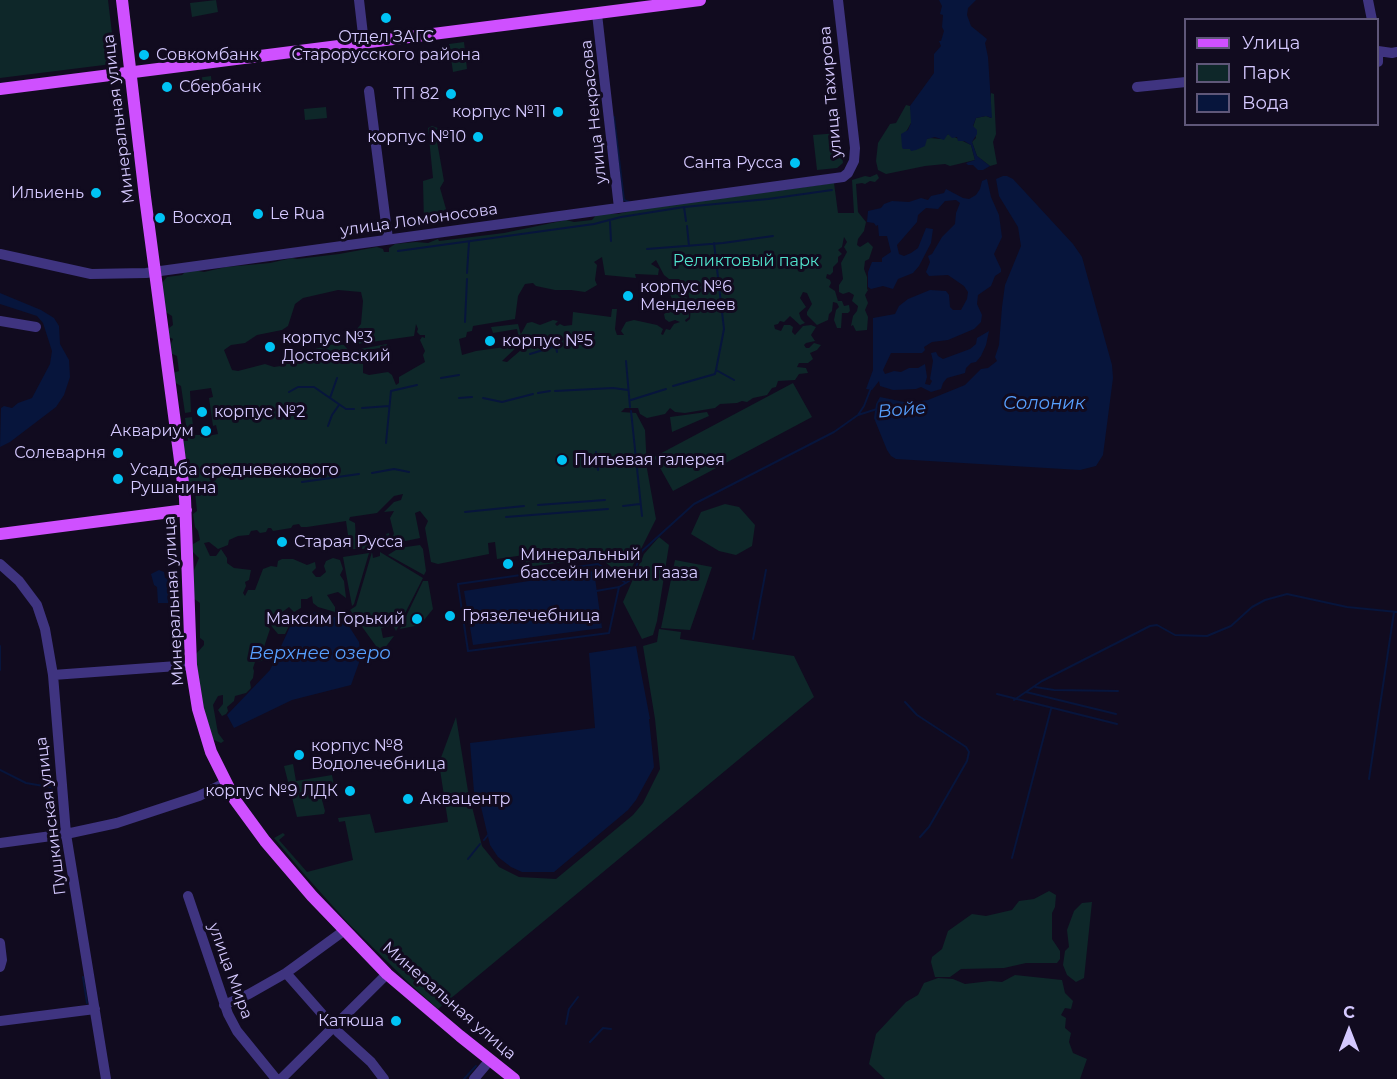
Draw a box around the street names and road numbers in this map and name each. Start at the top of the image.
street label: улица Тахирова [816,25,846,159]
street label: Минеральная улица [99,33,139,205]
street label: улица Некрасова [577,39,611,185]
street label: улица Ломоносова [339,199,499,241]
street label: Минеральная улица [160,515,188,687]
street label: Пушкинская улица [32,736,70,896]
street label: улица Мира [204,920,256,1022]
street label: Минеральная улица [378,938,520,1064]

